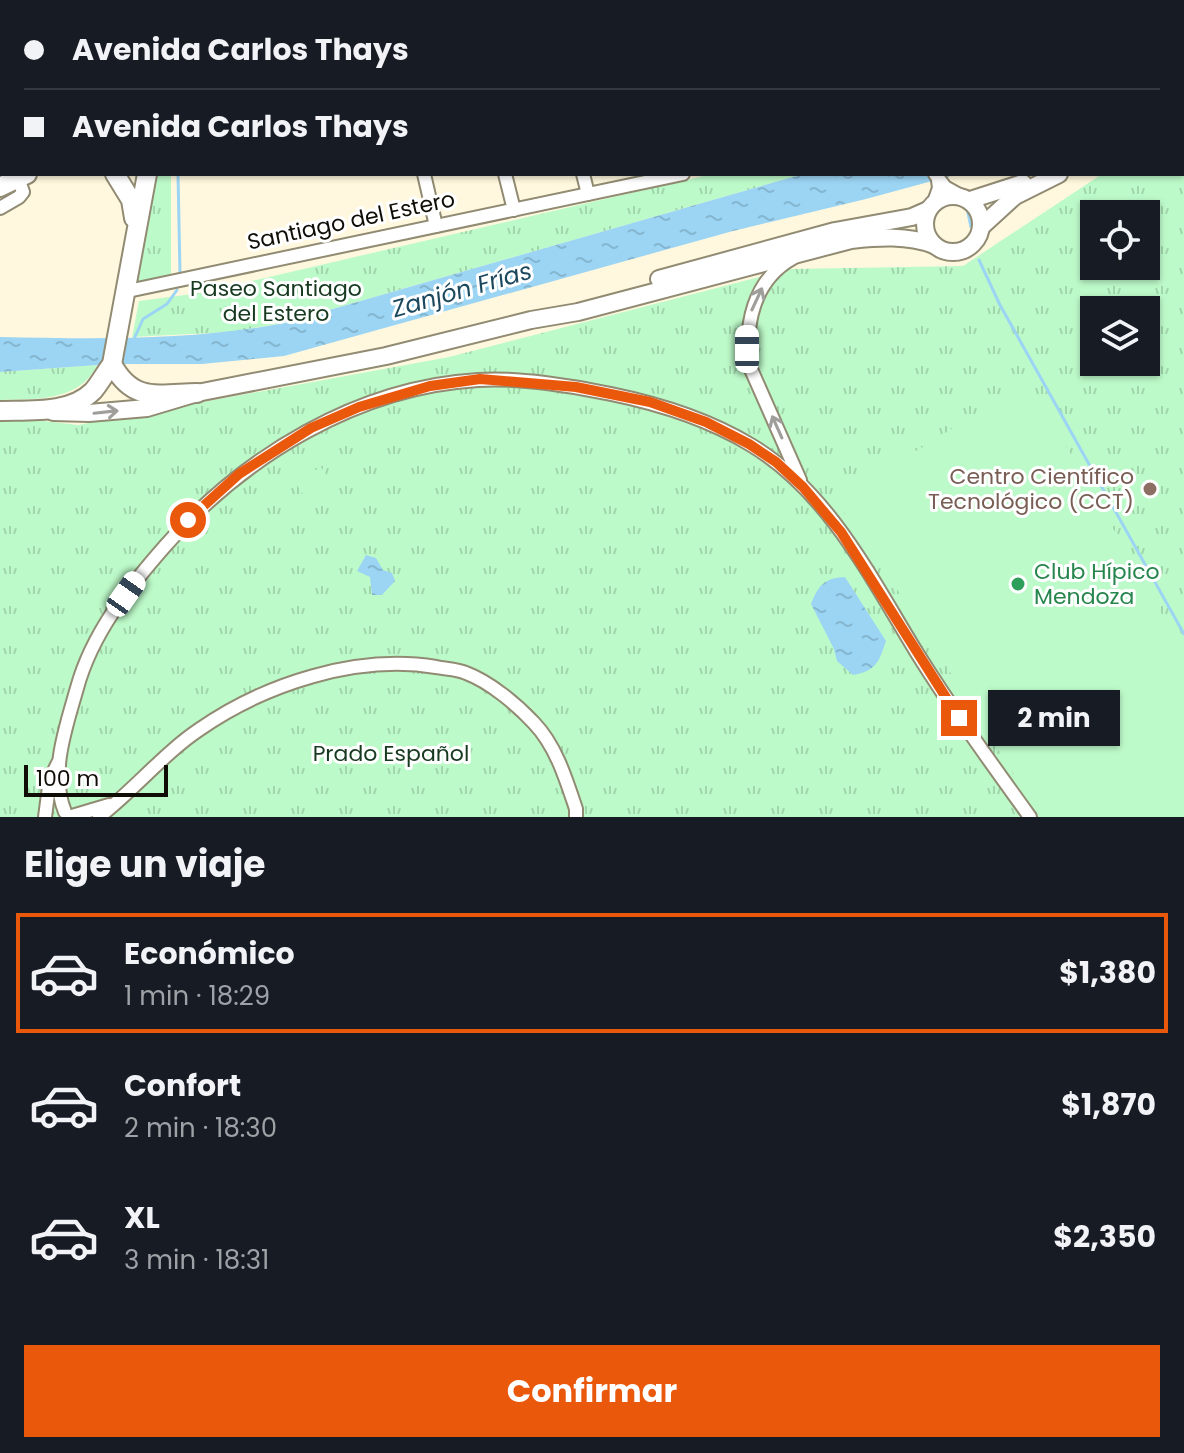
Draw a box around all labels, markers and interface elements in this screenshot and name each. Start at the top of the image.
text: Avenida Carlos Thays [72,28,409,71]
text: Avenida Carlos Thays [72,105,409,148]
street label: Santiago del Estero [244,183,458,258]
map controls [1080,200,1160,376]
button: locate [1080,200,1160,280]
water label: Zanjón Frías [387,254,536,326]
park label: Paseo Santiago del Estero [190,273,362,329]
one-way arrow [750,287,765,311]
button: layers [1080,296,1160,376]
car [735,325,759,373]
one-way arrow [92,404,119,419]
one-way arrow [768,415,783,440]
place label: Centro Científico Tecnológico (CCT) [928,461,1134,517]
marker: Centro Científico Tecnológico (CCT) [1141,480,1159,498]
route start [170,502,206,538]
place label: Club Hípico Mendoza [1034,556,1160,612]
car [102,567,150,621]
marker: Club Hípico Mendoza [1009,575,1027,593]
callout: 2 min [987,690,1119,746]
route end [941,700,977,736]
text: 2 min [1017,700,1091,736]
park label: Prado Español [313,738,469,769]
scale bar [24,761,168,797]
text: 100 m [36,763,99,794]
text: Elige un viaje [24,839,266,890]
text: Económico [124,932,295,975]
icon: car [28,937,100,1009]
text: $1,380 [1059,951,1156,994]
text: 1 min · 18:29 [124,978,270,1014]
text: Confort [124,1064,241,1107]
icon: car [28,1069,100,1141]
text: $1,870 [1061,1083,1156,1126]
text: 2 min · 18:30 [124,1110,277,1146]
text: XL [124,1196,160,1239]
icon: car [28,1201,100,1273]
text: $2,350 [1053,1215,1156,1258]
text: 3 min · 18:31 [124,1242,269,1278]
button: Confirmar [24,1345,1160,1437]

